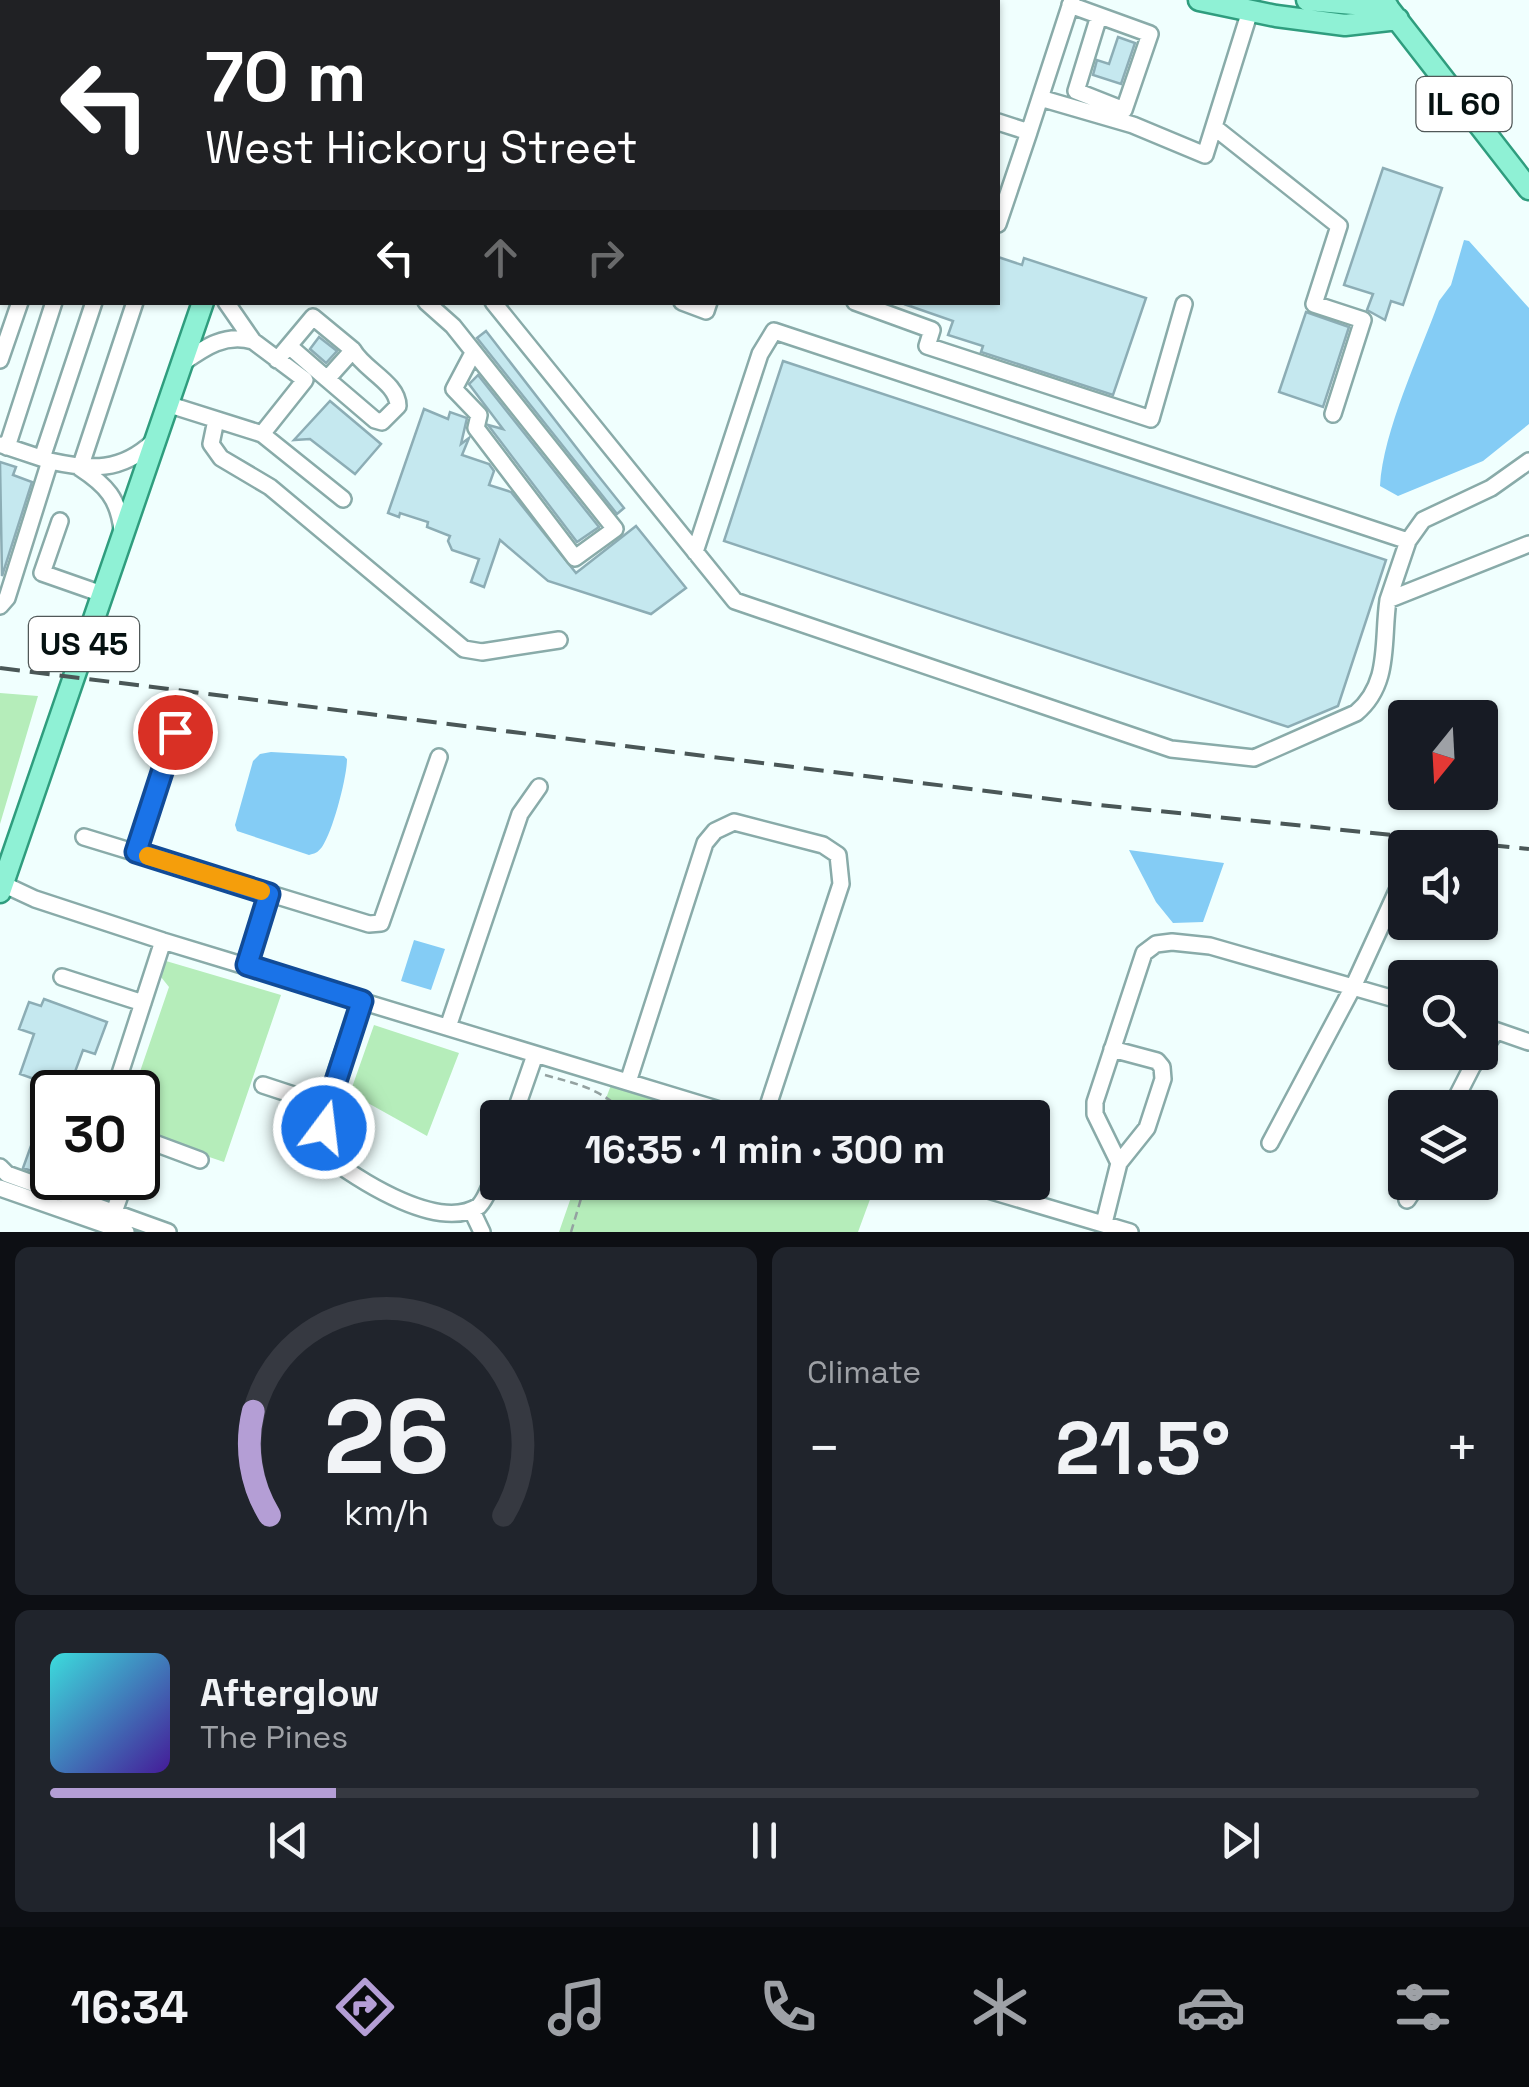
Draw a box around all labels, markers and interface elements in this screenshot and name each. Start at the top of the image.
text: 70 m [205,32,366,121]
icon: left [40,40,170,170]
road number: IL 60 [1416,77,1512,131]
text: West Hickory Street [205,119,638,176]
icon: left [368,230,423,285]
icon: ahead [473,230,528,285]
icon: right [578,230,633,285]
road number: US 45 [29,617,139,671]
pin [133,690,218,775]
north arrow [1388,700,1498,810]
map controls [1388,700,1498,1200]
icon: arrive [148,705,203,760]
button: sound [1388,830,1498,940]
button: search [1388,960,1498,1070]
speed limit sign: 30 [30,1070,160,1200]
position arrow [272,1076,376,1180]
button: layers [1388,1090,1498,1200]
text: 16:35 · 1 min · 300 m [585,1126,945,1174]
text: Climate [807,1352,921,1392]
text: 26 [323,1371,449,1503]
text: 21.5° [1055,1400,1231,1496]
text: − [807,1413,841,1483]
text: + [1445,1413,1479,1483]
text: km/h [343,1490,429,1535]
text: Afterglow [200,1669,380,1717]
text: The Pines [200,1717,348,1757]
icon: previous [261,1813,316,1868]
icon: pause [737,1813,792,1868]
icon: next [1213,1813,1268,1868]
icon: directions [330,1972,400,2042]
icon: music [542,1972,612,2042]
icon: phone [753,1972,823,2042]
icon: climate [965,1972,1035,2042]
icon: car [1176,1972,1246,2042]
icon: filters [1388,1972,1458,2042]
text: 16:34 [71,1979,188,2036]

